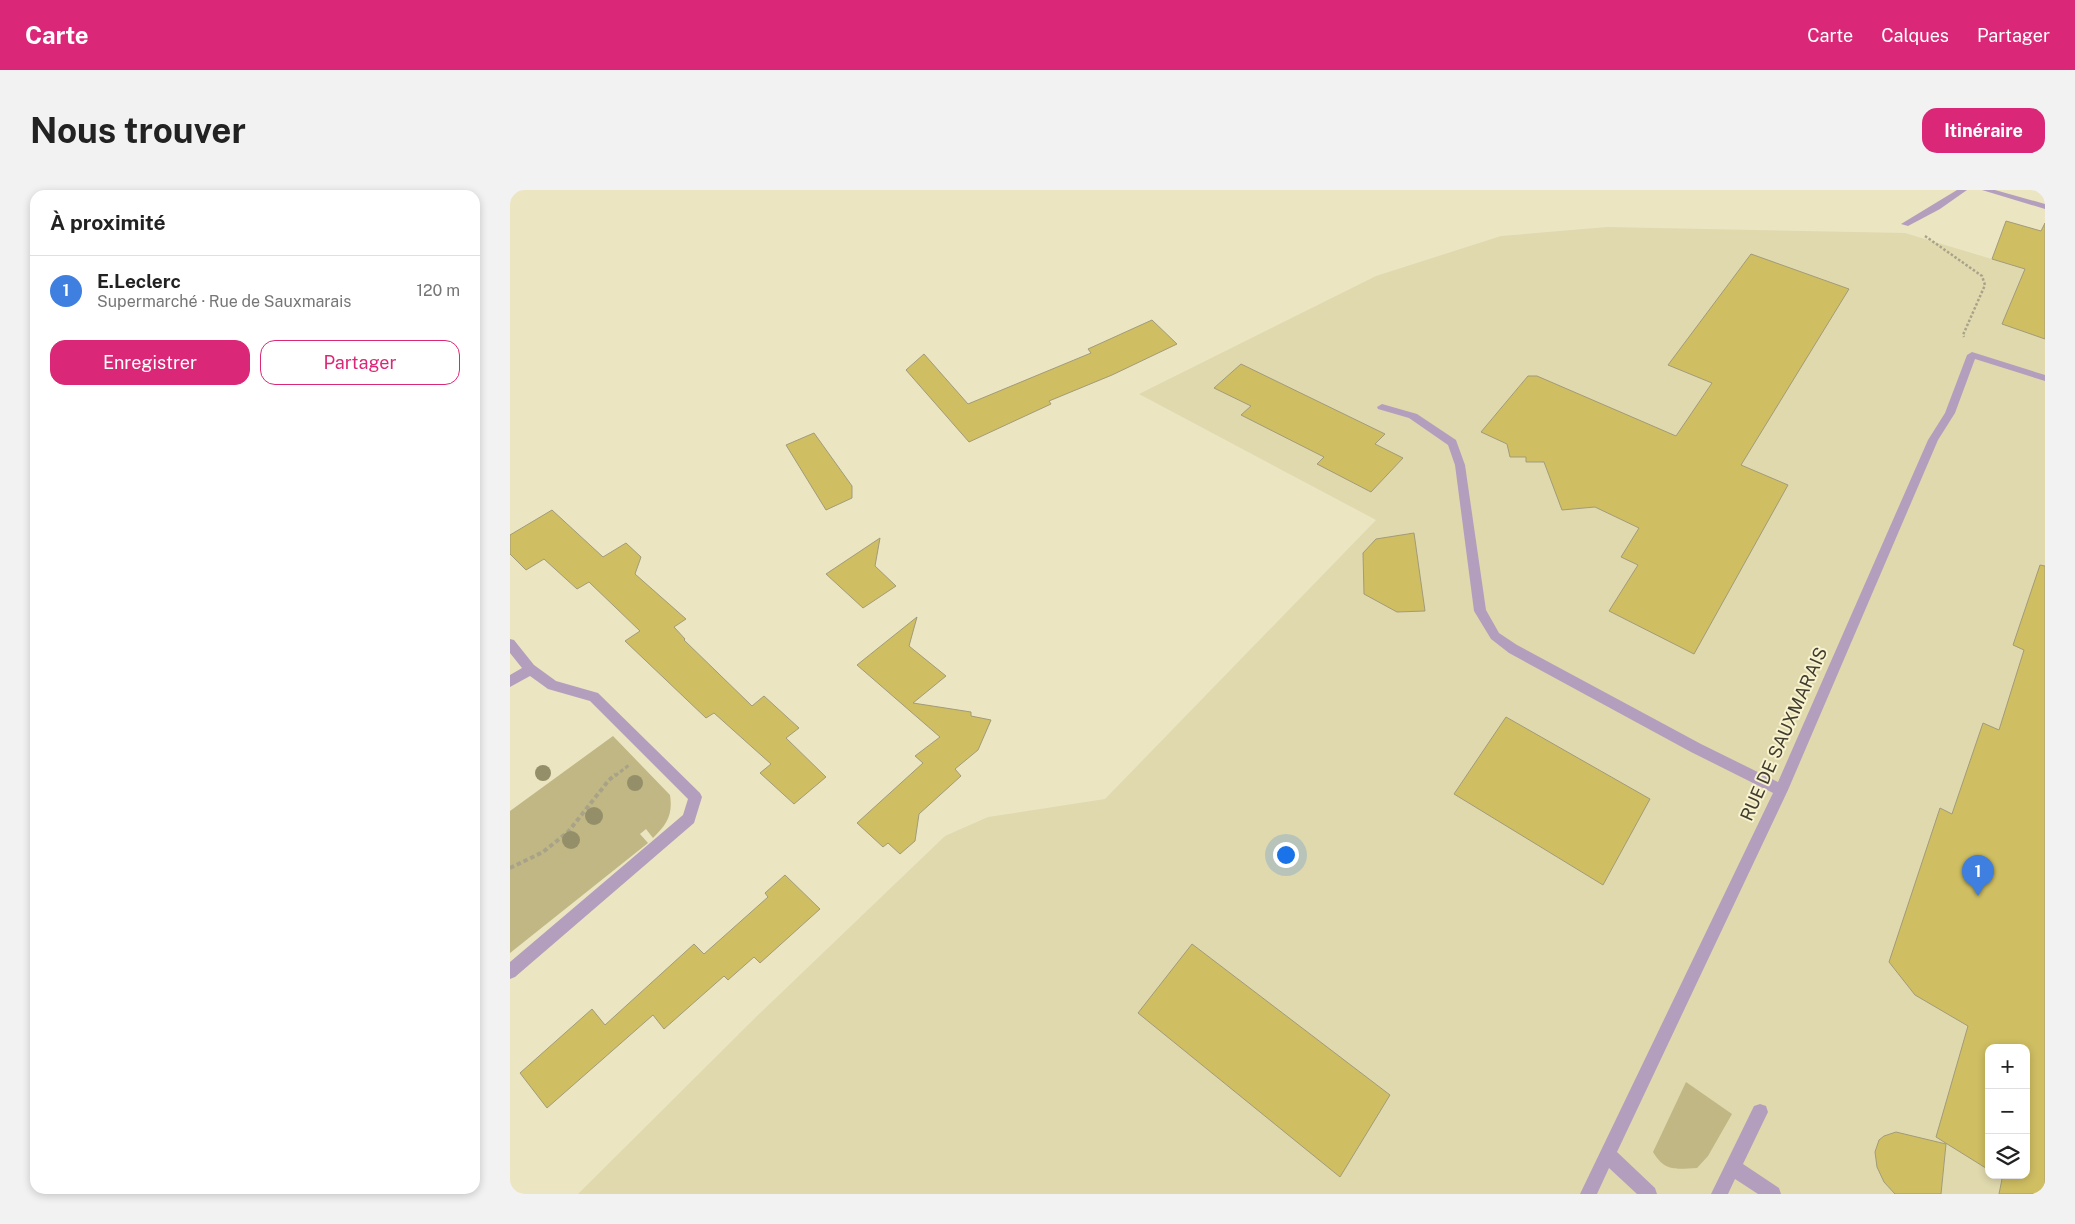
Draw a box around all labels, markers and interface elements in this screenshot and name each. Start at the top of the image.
text: Carte [25,21,89,49]
text: Carte [1807,25,1853,46]
text: Calques [1881,25,1949,46]
text: Partager [1977,25,2050,46]
button: Itinéraire [1922,108,2045,153]
text: Nous trouver [30,110,246,151]
text: À proximité [50,210,166,235]
text: E.Leclerc [97,270,181,292]
text: 1 [63,281,69,300]
text: 120 m [416,281,460,300]
text: Supermarché · Rue de Sauxmarais [97,292,351,311]
button: Enregistrer [50,340,250,385]
button: Partager [260,340,460,385]
street label: RUE DE SAUXMARAIS [1736,644,1831,824]
your location [1273,842,1299,868]
pin: 1 [1962,855,1994,896]
map controls [1985,1044,2030,1179]
button: + [1985,1044,2030,1089]
button: − [1985,1089,2030,1134]
button: layers [1985,1134,2030,1179]

